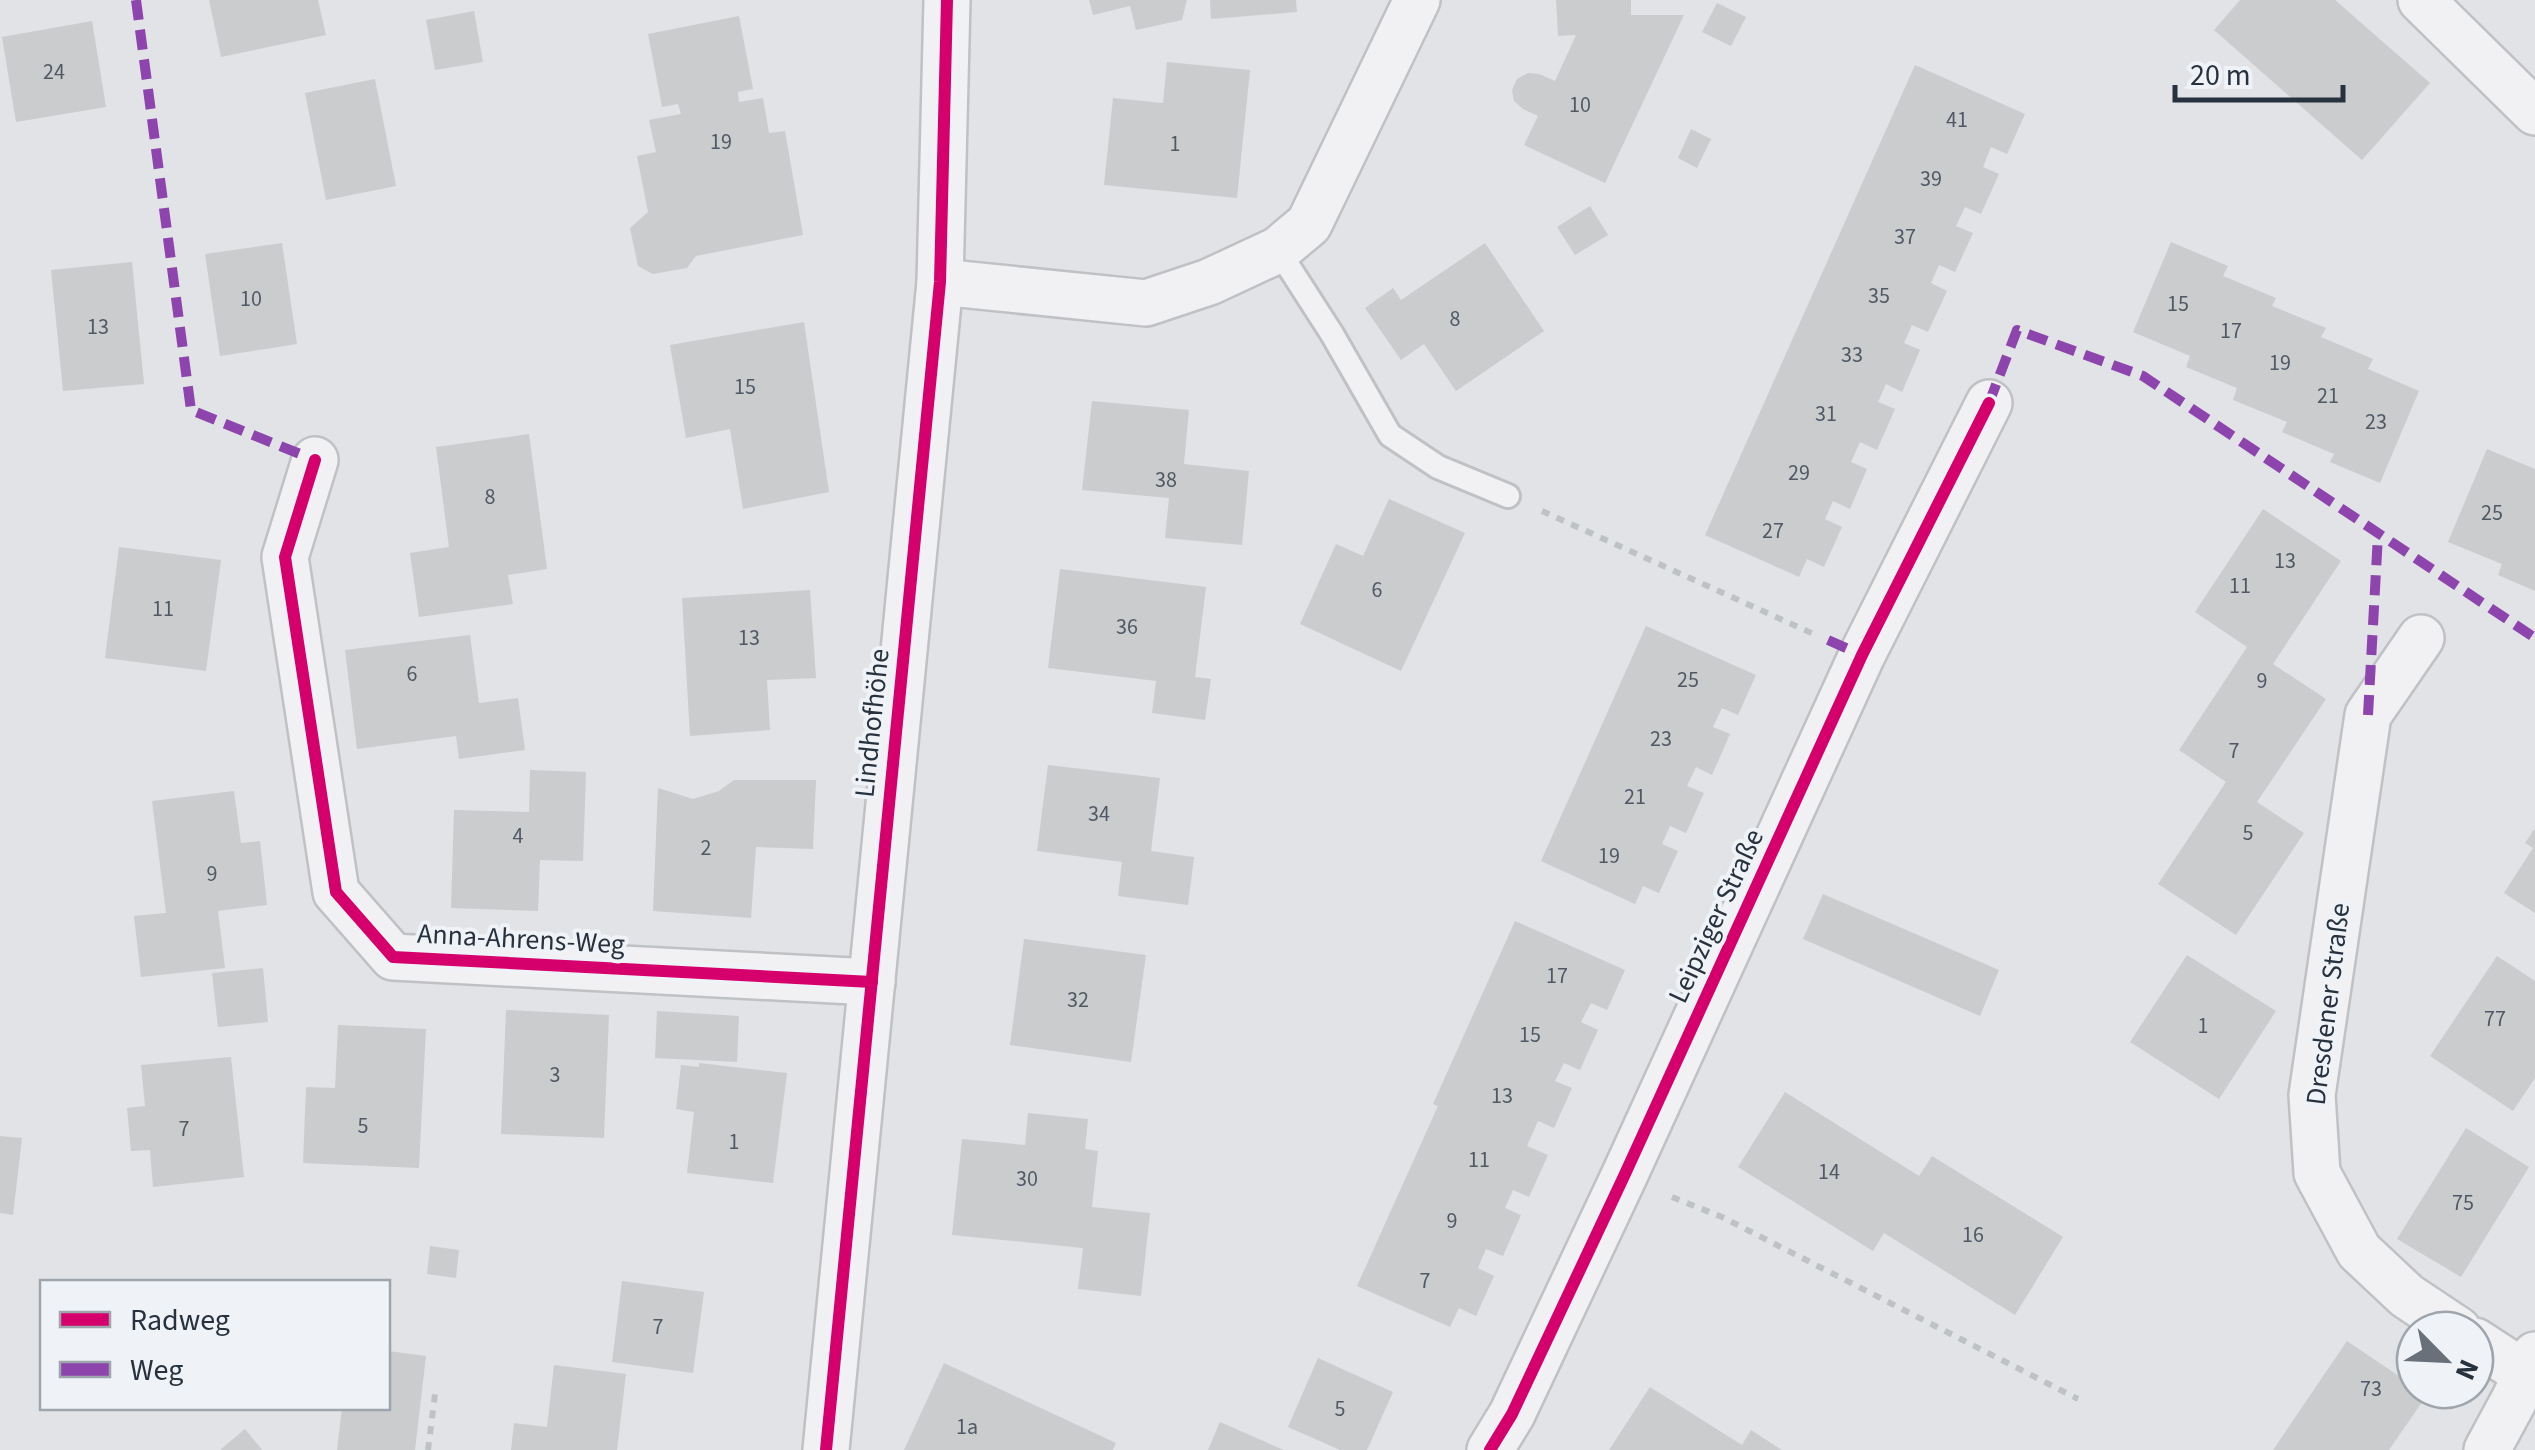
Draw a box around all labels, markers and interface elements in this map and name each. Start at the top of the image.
scale bar [2175,40,2342,102]
text: 20 m [2190,54,2251,97]
house number: 24 [43,56,65,88]
house number: 10 [1569,89,1591,121]
house number: 41 [1946,104,1968,136]
house number: 19 [710,126,732,158]
house number: 1 [1170,128,1180,160]
house number: 39 [1920,163,1942,195]
house number: 37 [1894,221,1916,253]
house number: 35 [1868,280,1890,312]
house number: 10 [240,283,262,315]
house number: 15 [2167,288,2189,320]
house number: 8 [1450,303,1461,335]
house number: 13 [87,311,109,343]
house number: 17 [2220,315,2242,347]
house number: 33 [1841,339,1863,371]
house number: 19 [2269,347,2291,379]
house number: 15 [734,371,756,403]
house number: 21 [2317,380,2339,412]
house number: 31 [1815,398,1837,430]
house number: 23 [2365,406,2387,438]
house number: 29 [1788,457,1810,489]
house number: 38 [1155,464,1177,496]
house number: 8 [485,481,496,513]
house number: 25 [2481,497,2503,529]
house number: 27 [1762,515,1784,547]
house number: 13 [2274,545,2296,577]
house number: 11 [2229,570,2251,602]
house number: 6 [1372,574,1383,606]
house number: 11 [152,593,174,625]
house number: 36 [1116,611,1138,643]
house number: 13 [738,622,760,654]
street label: Lindhofhöhe [844,647,900,799]
house number: 6 [407,658,418,690]
house number: 25 [1677,664,1699,696]
house number: 9 [2257,665,2267,697]
house number: 23 [1650,723,1672,755]
house number: 7 [2229,735,2240,767]
house number: 21 [1624,781,1646,813]
house number: 34 [1088,798,1110,830]
house number: 5 [2243,817,2253,849]
house number: 4 [513,820,524,852]
street label: Leipziger Straße [1658,822,1774,1010]
house number: 2 [701,832,711,864]
house number: 19 [1598,840,1620,872]
house number: 9 [207,858,217,890]
street label: Dresdener Straße [2296,901,2360,1107]
street label: Anna-Ahrens-Weg [416,914,626,964]
house number: 17 [1546,960,1568,992]
house number: 32 [1067,984,1089,1016]
house number: 77 [2484,1003,2506,1035]
house number: 1 [2198,1010,2208,1042]
house number: 15 [1519,1019,1541,1051]
house number: 3 [550,1059,560,1091]
house number: 13 [1491,1080,1513,1112]
house number: 5 [358,1110,368,1142]
house number: 7 [179,1113,190,1145]
house number: 1 [729,1126,739,1158]
house number: 11 [1468,1144,1490,1176]
house number: 14 [1818,1156,1840,1188]
house number: 30 [1016,1163,1038,1195]
house number: 75 [2452,1187,2474,1219]
house number: 9 [1447,1205,1457,1237]
house number: 16 [1962,1219,1984,1251]
house number: 7 [1420,1265,1431,1297]
legend [40,1280,390,1410]
text: Radweg [130,1299,230,1342]
north arrow [2395,1310,2495,1410]
house number: 7 [653,1311,664,1343]
text: Weg [130,1349,183,1392]
text: N [2445,1353,2489,1386]
house number: 73 [2360,1373,2382,1405]
house number: 5 [1335,1393,1345,1425]
house number: 1a [956,1411,978,1443]

